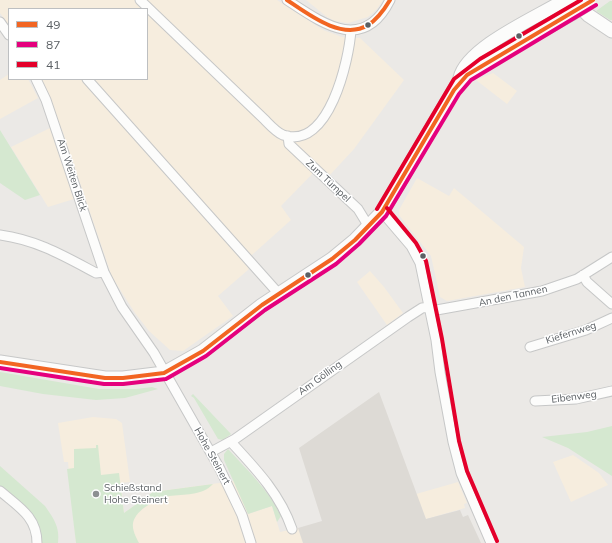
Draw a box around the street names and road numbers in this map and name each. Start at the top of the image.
street label: Am Weiten Blick [55,137,89,213]
street label: Zum Tümpel [303,157,353,205]
street label: An den Tannen [478,283,548,309]
street label: Kiefernweg [544,319,598,347]
street label: Am Gölling [296,358,344,398]
street label: Eibenweg [551,388,597,406]
street label: Hohe Steinert [191,425,233,487]

